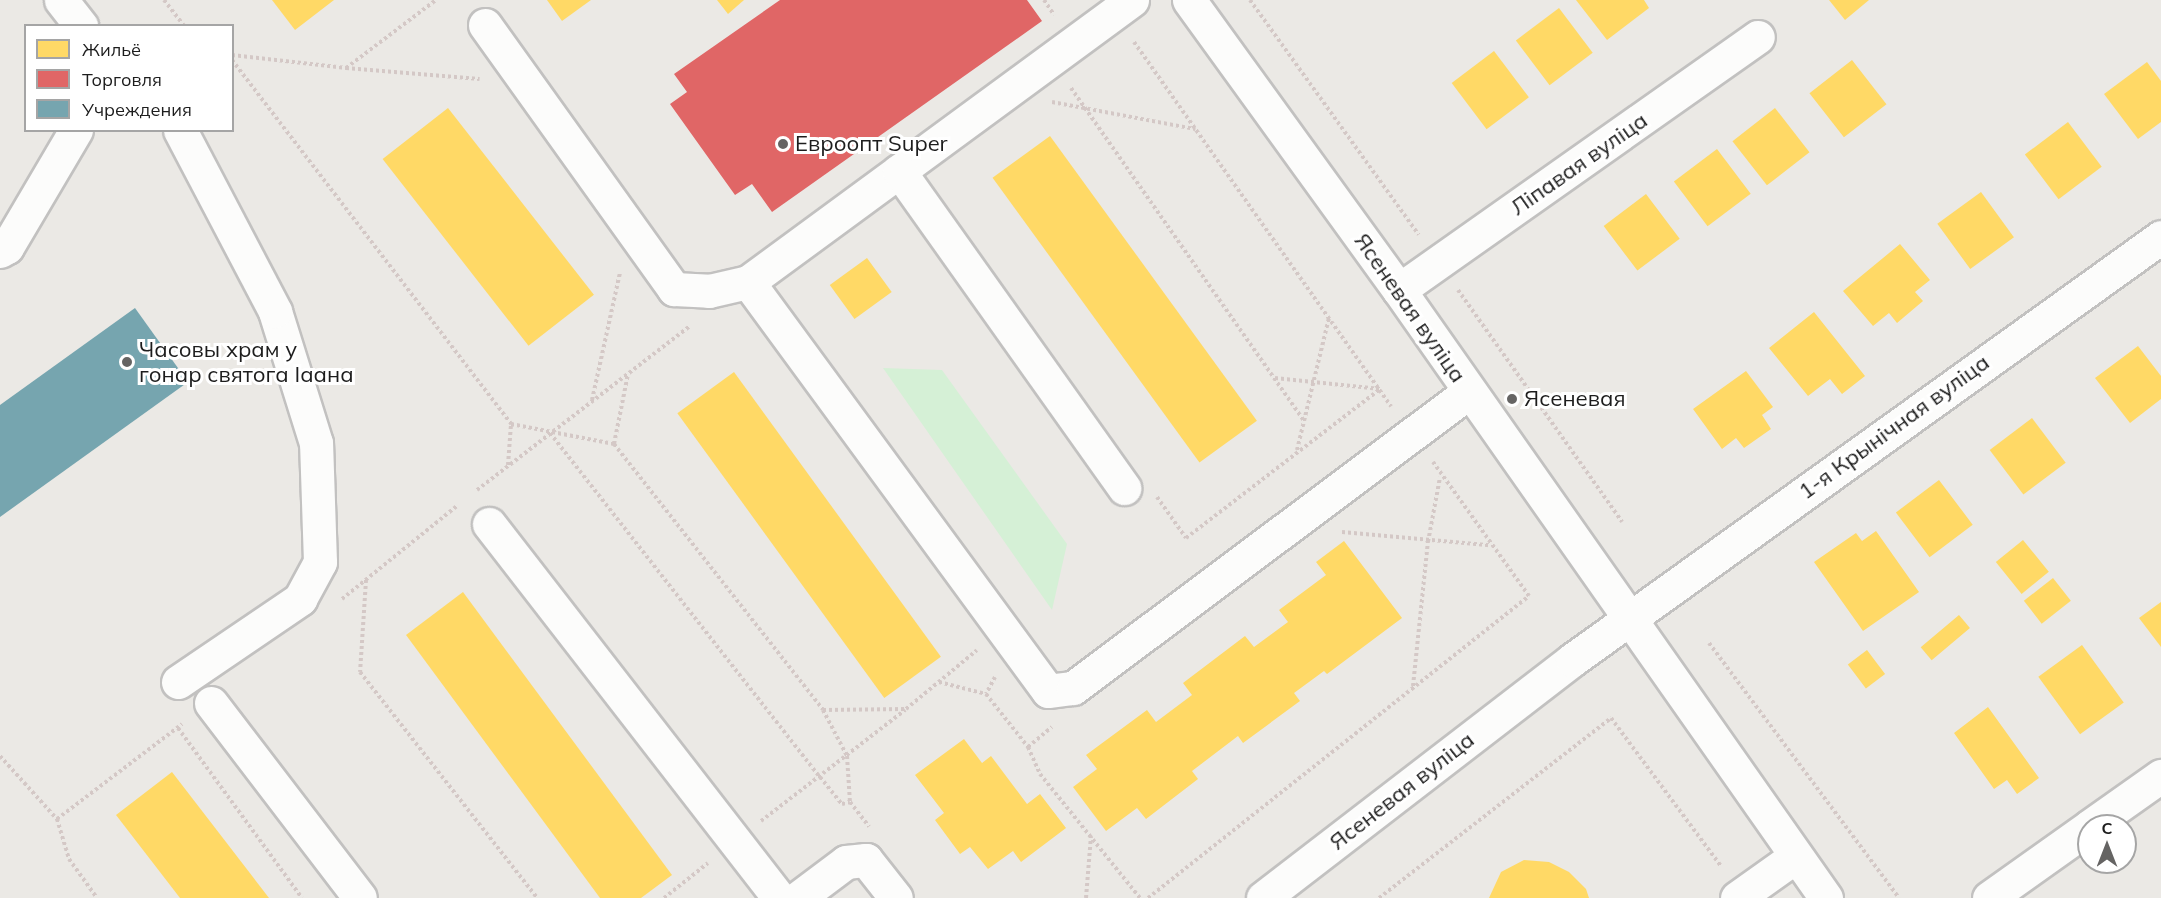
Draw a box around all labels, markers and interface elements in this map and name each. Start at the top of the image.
legend [24,24,234,132]
text: Жильё [82,38,141,61]
text: Торговля [82,68,162,91]
text: Учреждения [82,98,192,121]
street label: Ліпавая вуліца [1505,107,1653,221]
place label: Евроопт Super [795,131,948,157]
marker: Евроопт Super [776,137,790,151]
street label: Ясеневая вуліца [1349,228,1471,388]
place label: Часовы храм у гонар святога Іаана [139,336,354,388]
street label: 1-я Крынічная вуліца [1794,349,1994,505]
marker: Часовы храм у гонар святога Іаана [120,355,134,369]
place label: Ясеневая [1524,386,1626,412]
marker: Ясеневая [1505,392,1519,406]
street label: Ясеневая вуліца [1325,726,1479,856]
north arrow [2077,814,2137,874]
text: С [2102,818,2112,838]

